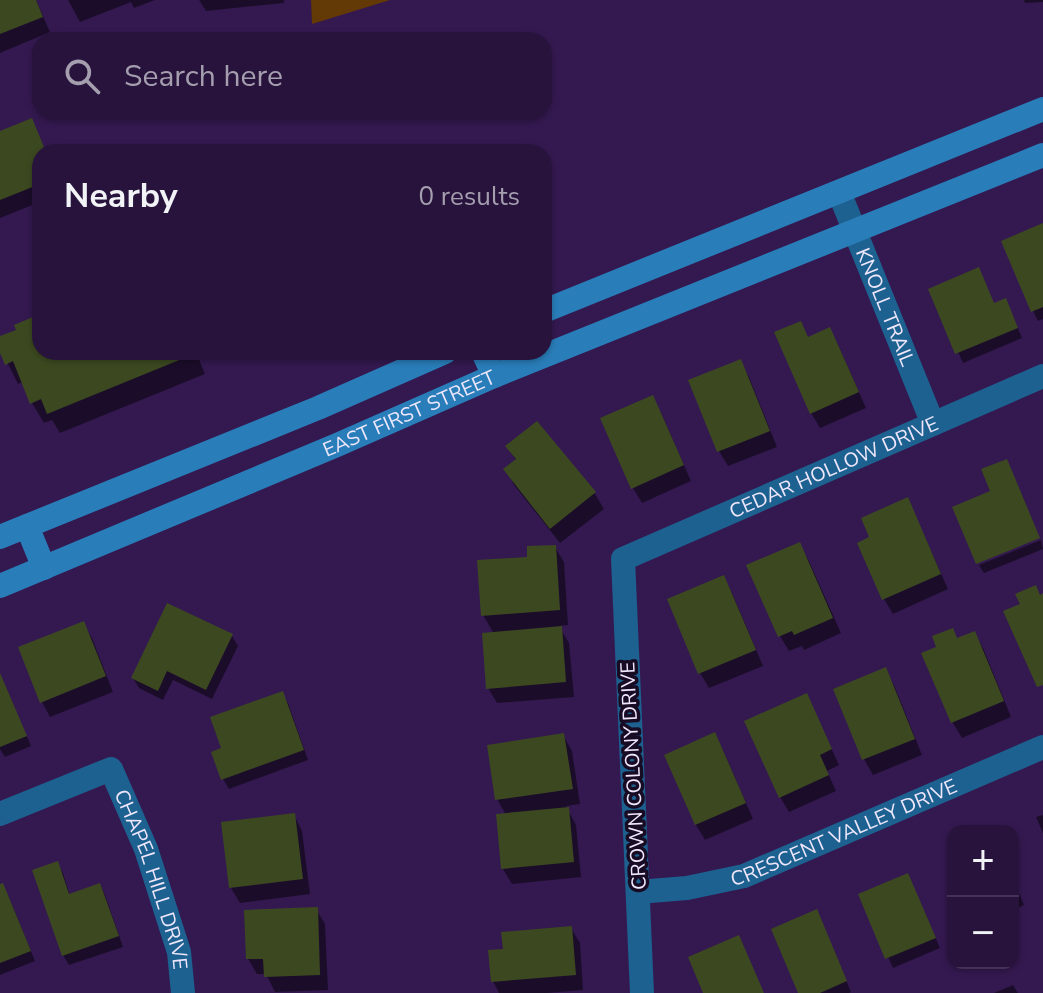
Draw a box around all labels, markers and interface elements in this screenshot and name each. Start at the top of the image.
search box [32,32,552,120]
icon: search [60,54,104,98]
text: Search here [124,56,283,97]
text: Nearby [64,173,178,219]
text: 0 results [419,179,520,214]
street label: KNOLL TRAIL [849,244,921,370]
street label: EAST FIRST STREET [319,364,500,463]
street label: CEDAR HOLLOW DRIVE [725,410,942,525]
street label: CROWN COLONY DRIVE [614,661,653,891]
street label: CRESCENT VALLEY DRIVE [728,773,961,892]
street label: CHAPEL HILL DRIVE [108,785,194,971]
map controls [947,825,1019,969]
button: + [947,825,1019,897]
button: − [947,897,1019,969]

